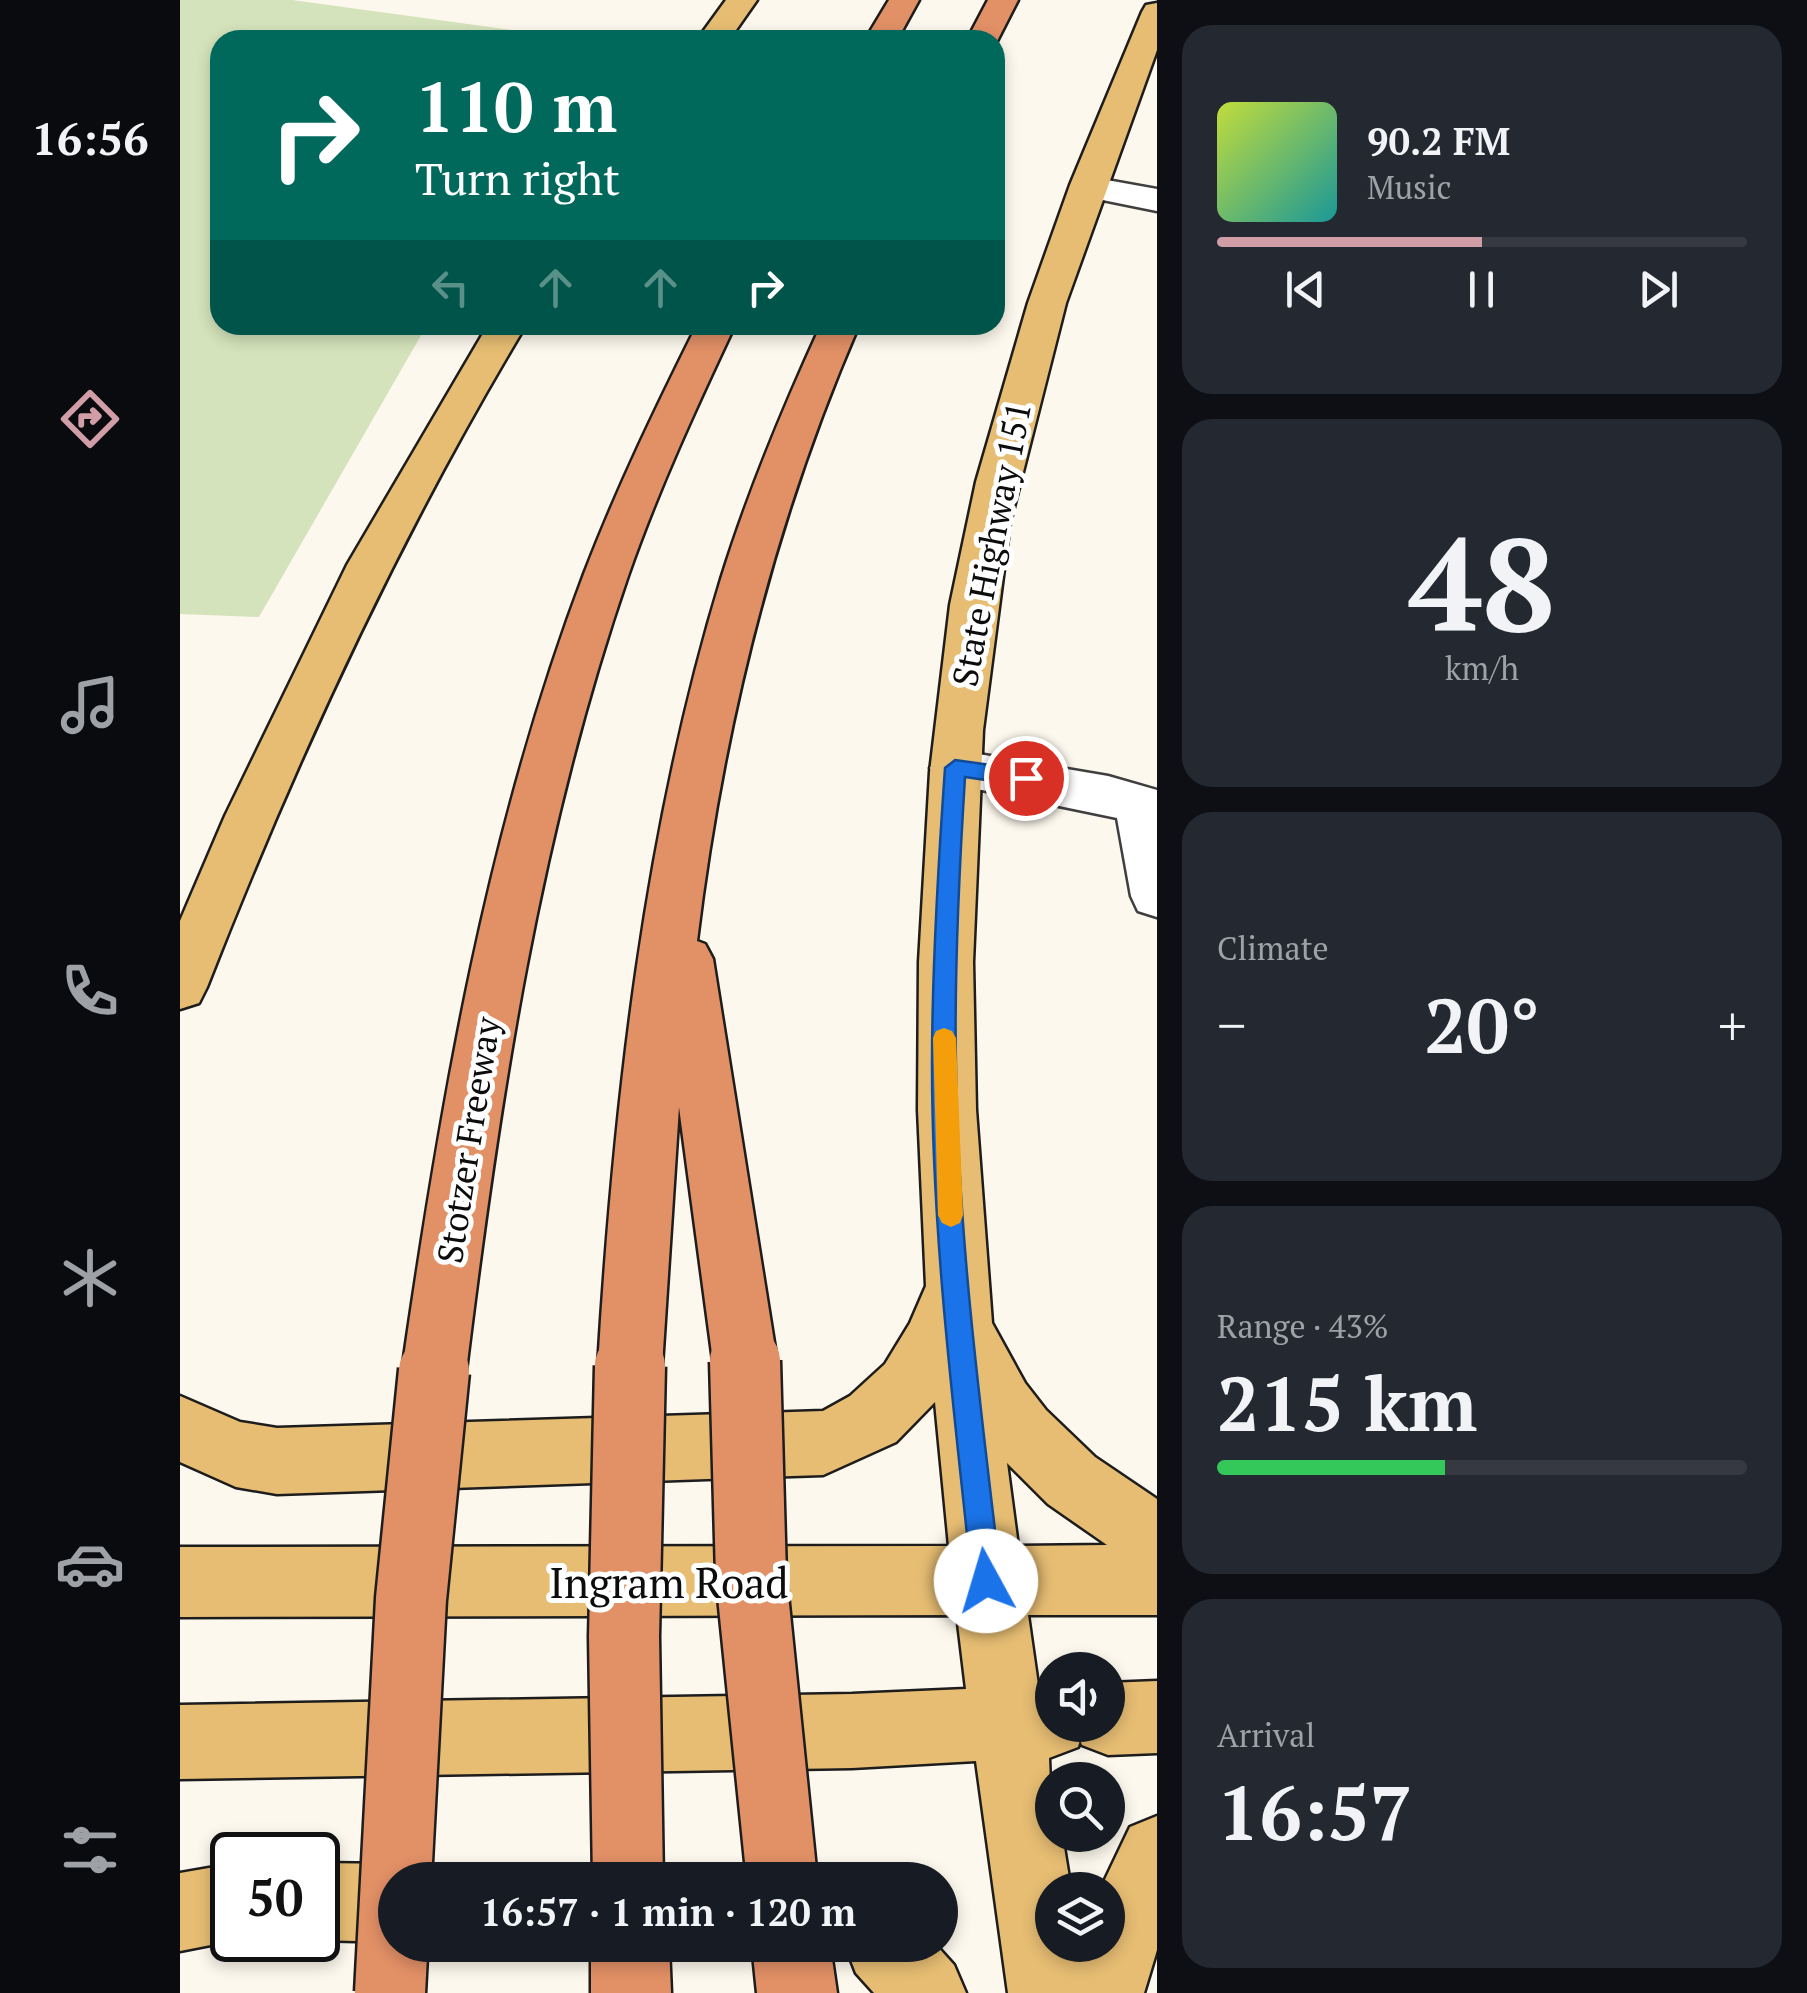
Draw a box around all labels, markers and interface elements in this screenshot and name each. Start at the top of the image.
text: 110 m [415,59,617,152]
icon: right [250,70,380,200]
text: 16:56 [31,108,149,168]
text: 90.2 FM [1367,116,1510,166]
text: Turn right [415,148,620,208]
text: Music [1367,166,1452,208]
icon: left [423,260,478,315]
icon: ahead [528,260,583,315]
icon: ahead [633,260,688,315]
icon: right [738,260,793,315]
icon: previous [1278,262,1333,317]
icon: pause [1454,262,1509,317]
icon: next [1631,262,1686,317]
icon: directions [55,384,125,454]
street label: State Highway 151 [941,398,1041,690]
text: 48 [1409,496,1555,668]
text: km/h [1445,647,1519,689]
icon: music [55,670,125,740]
pin [984,736,1069,821]
icon: arrive [999,751,1054,806]
text: Climate [1217,927,1329,969]
icon: phone [55,956,125,1026]
text: 20° [1424,975,1540,1074]
text: − [1217,988,1246,1061]
text: + [1718,988,1747,1061]
street label: Stotzer Freeway [426,1012,510,1266]
icon: climate [55,1243,125,1313]
text: Range · 43% [1217,1305,1389,1347]
text: 215 km [1217,1353,1477,1452]
icon: car [55,1529,125,1599]
position arrow [934,1529,1038,1633]
street label: Ingram Road [549,1554,789,1610]
map controls [1035,1652,1125,1962]
button: sound [1035,1652,1125,1742]
text: Arrival [1217,1714,1315,1756]
button: search [1035,1762,1125,1852]
text: 16:57 [1217,1762,1412,1861]
icon: filters [55,1815,125,1885]
speed limit sign: 50 [210,1832,340,1962]
button: layers [1035,1872,1125,1962]
text: 16:57 · 1 min · 120 m [480,1887,856,1937]

